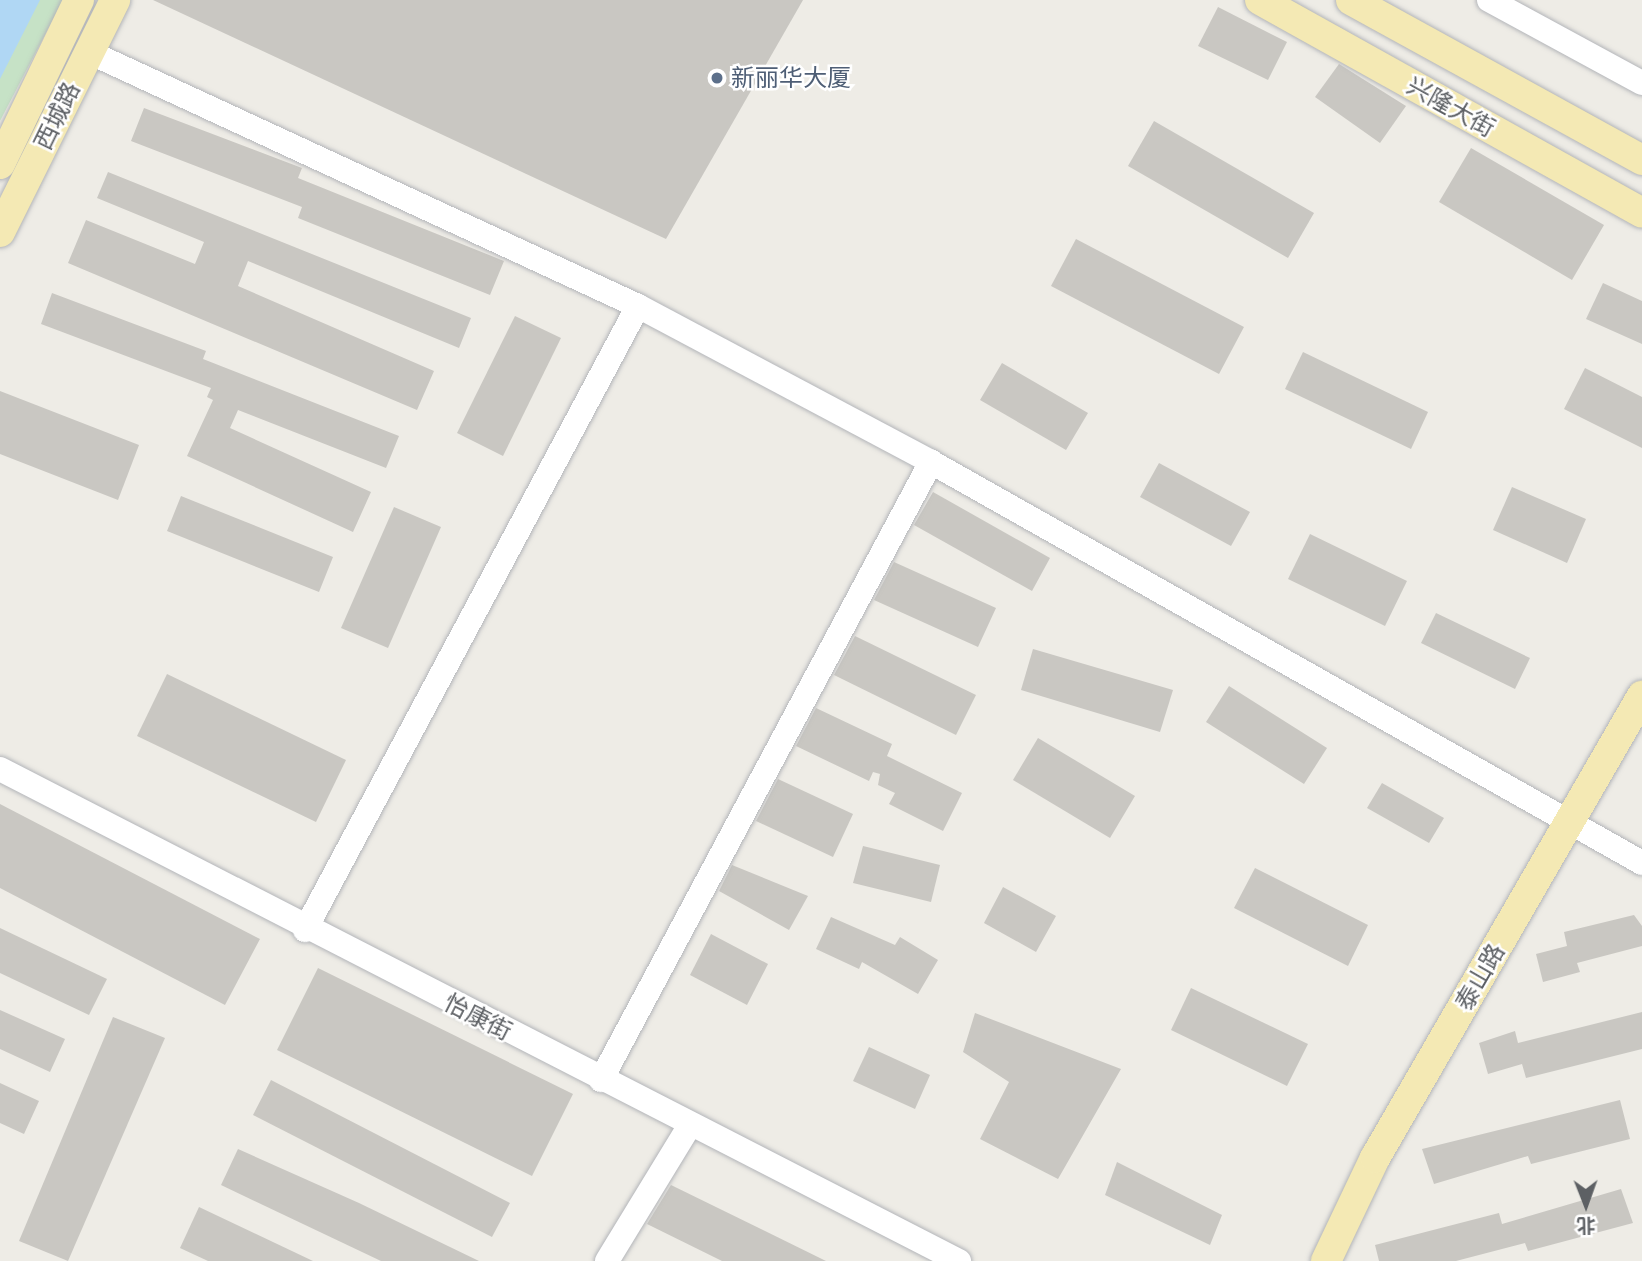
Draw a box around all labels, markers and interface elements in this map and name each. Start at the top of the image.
place label: 新丽华大厦 [731,64,851,92]
marker: 新丽华大厦 [709,70,725,86]
street label: 兴隆大街 [1402,71,1500,143]
street label: 西城路 [28,77,86,155]
street label: 泰山路 [1450,939,1510,1015]
street label: 怡康街 [439,988,517,1046]
north arrow [1551,1170,1621,1240]
text: 北 [1577,1215,1596,1237]

